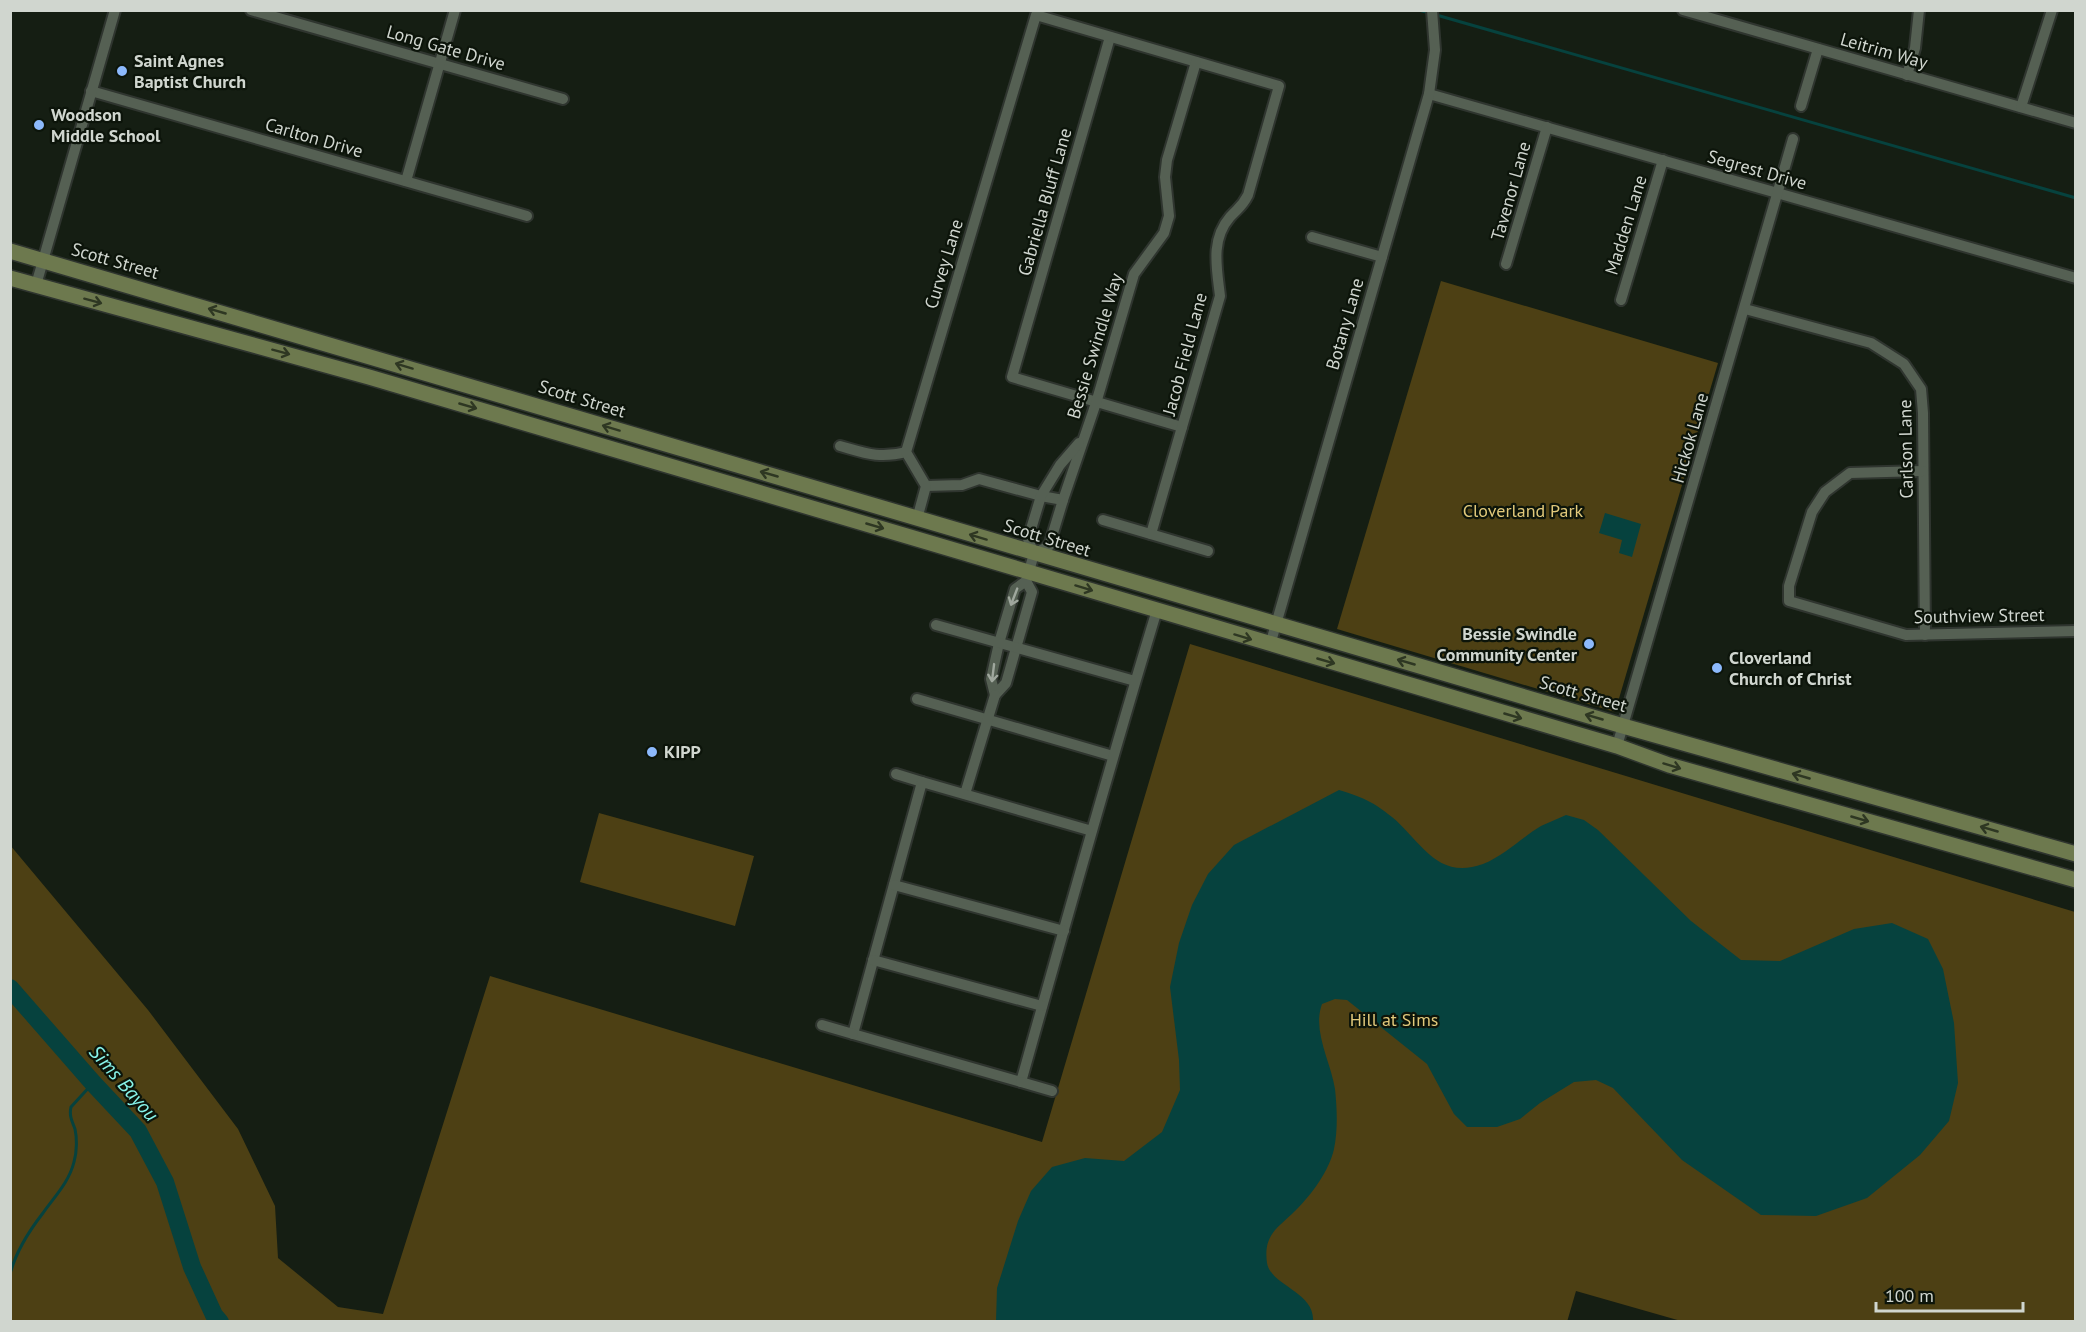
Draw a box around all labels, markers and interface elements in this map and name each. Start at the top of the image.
street label: Long Gate Drive [384,20,508,75]
street label: Leitrim Way [1838,27,1931,74]
place label: Saint Agnes Baptist Church [134,49,246,93]
marker: Saint Agnes Baptist Church [115,64,129,78]
place label: Woodson Middle School [51,103,161,147]
street label: Carlton Drive [263,113,366,162]
marker: Woodson Middle School [32,118,46,132]
street label: Gabriella Bluff Lane [1012,125,1077,278]
street label: Tavenor Lane [1485,139,1536,243]
street label: Segrest Drive [1705,144,1809,195]
street label: Madden Lane [1599,172,1652,278]
street label: Curvey Lane [919,216,968,311]
street label: Scott Street [69,237,162,284]
street label: Bessie Swindle Way [1061,270,1128,421]
street label: Botany Lane [1320,275,1369,372]
street label: Jacob Field Lane [1157,290,1212,419]
one-way arrow [83,295,102,307]
one-way arrow [208,305,227,317]
one-way arrow [271,347,290,359]
one-way arrow [395,360,414,371]
street label: Scott Street [536,374,628,423]
street label: Hickok Lane [1666,390,1713,486]
street label: Carlson Lane [1893,399,1918,499]
one-way arrow [458,401,477,412]
one-way arrow [602,422,621,433]
one-way arrow [760,468,779,479]
park label: Cloverland Park [1463,499,1584,522]
street label: Scott Street [1001,513,1093,562]
one-way arrow [865,521,884,532]
one-way arrow [969,531,988,542]
one-way arrow [1075,584,1094,595]
one-way arrow [1007,587,1018,605]
street label: Southview Street [1913,603,2045,628]
place label: Bessie Swindle Community Center [1436,622,1578,666]
one-way arrow [1234,632,1253,643]
marker: Bessie Swindle Community Center [1582,637,1596,651]
place label: Cloverland Church of Christ [1729,646,1852,690]
one-way arrow [1316,656,1335,667]
one-way arrow [1397,656,1416,667]
marker: Cloverland Church of Christ [1710,661,1724,675]
one-way arrow [988,663,999,682]
street label: Scott Street [1537,670,1630,717]
one-way arrow [1503,711,1522,722]
one-way arrow [1584,711,1603,722]
place label: KIPP [664,740,701,763]
marker: KIPP [645,745,659,759]
one-way arrow [1662,761,1681,772]
one-way arrow [1792,770,1811,781]
one-way arrow [1850,814,1869,825]
one-way arrow [1980,823,1999,834]
park label: Hill at Sims [1350,1008,1438,1031]
water label: Sims Bayou [84,1039,164,1127]
scale bar [1876,1275,2023,1313]
text: 100 m [1885,1284,1934,1307]

